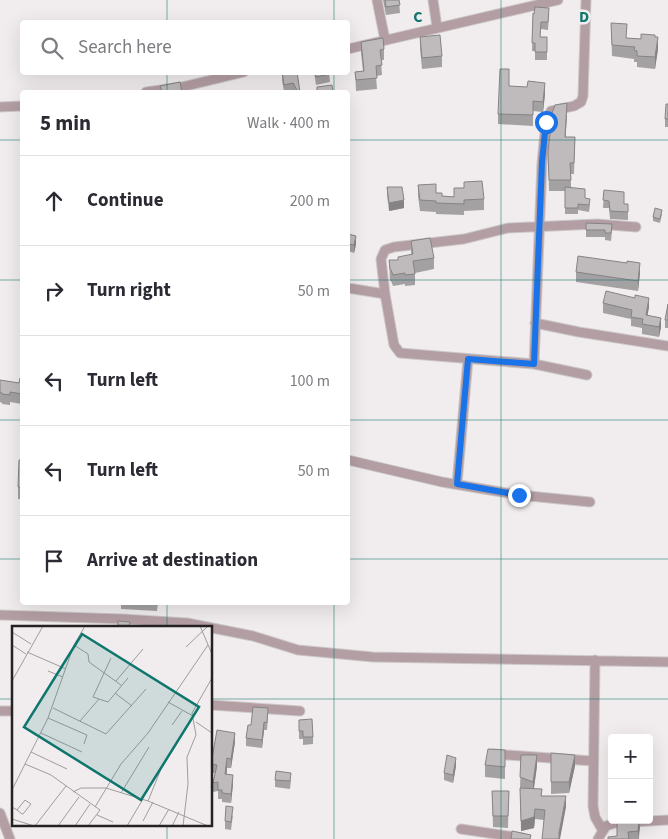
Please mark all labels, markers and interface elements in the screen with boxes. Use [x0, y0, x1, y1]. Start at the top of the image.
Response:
text: C [413, 6, 423, 28]
text: D [579, 6, 589, 28]
search box [20, 20, 350, 75]
icon: search [38, 34, 66, 62]
text: Search here [78, 34, 172, 61]
text: 5 min [40, 108, 91, 138]
route start [535, 111, 558, 134]
text: Walk · 400 m [247, 112, 330, 134]
icon: ahead [40, 187, 68, 215]
text: Continue [87, 187, 164, 214]
text: 200 m [290, 190, 330, 212]
icon: right [40, 277, 68, 305]
text: Turn right [87, 277, 171, 304]
text: 50 m [298, 280, 330, 302]
icon: left [40, 367, 68, 395]
text: Turn left [87, 367, 158, 394]
text: 100 m [290, 370, 330, 392]
icon: left [40, 457, 68, 485]
text: Turn left [87, 457, 158, 484]
text: 50 m [298, 460, 330, 482]
route end [508, 484, 531, 507]
icon: arrive [40, 547, 68, 575]
text: Arrive at destination [87, 547, 258, 574]
inset map [12, 626, 212, 826]
map controls [608, 734, 653, 824]
button: + [608, 734, 653, 779]
button: − [608, 779, 653, 824]

